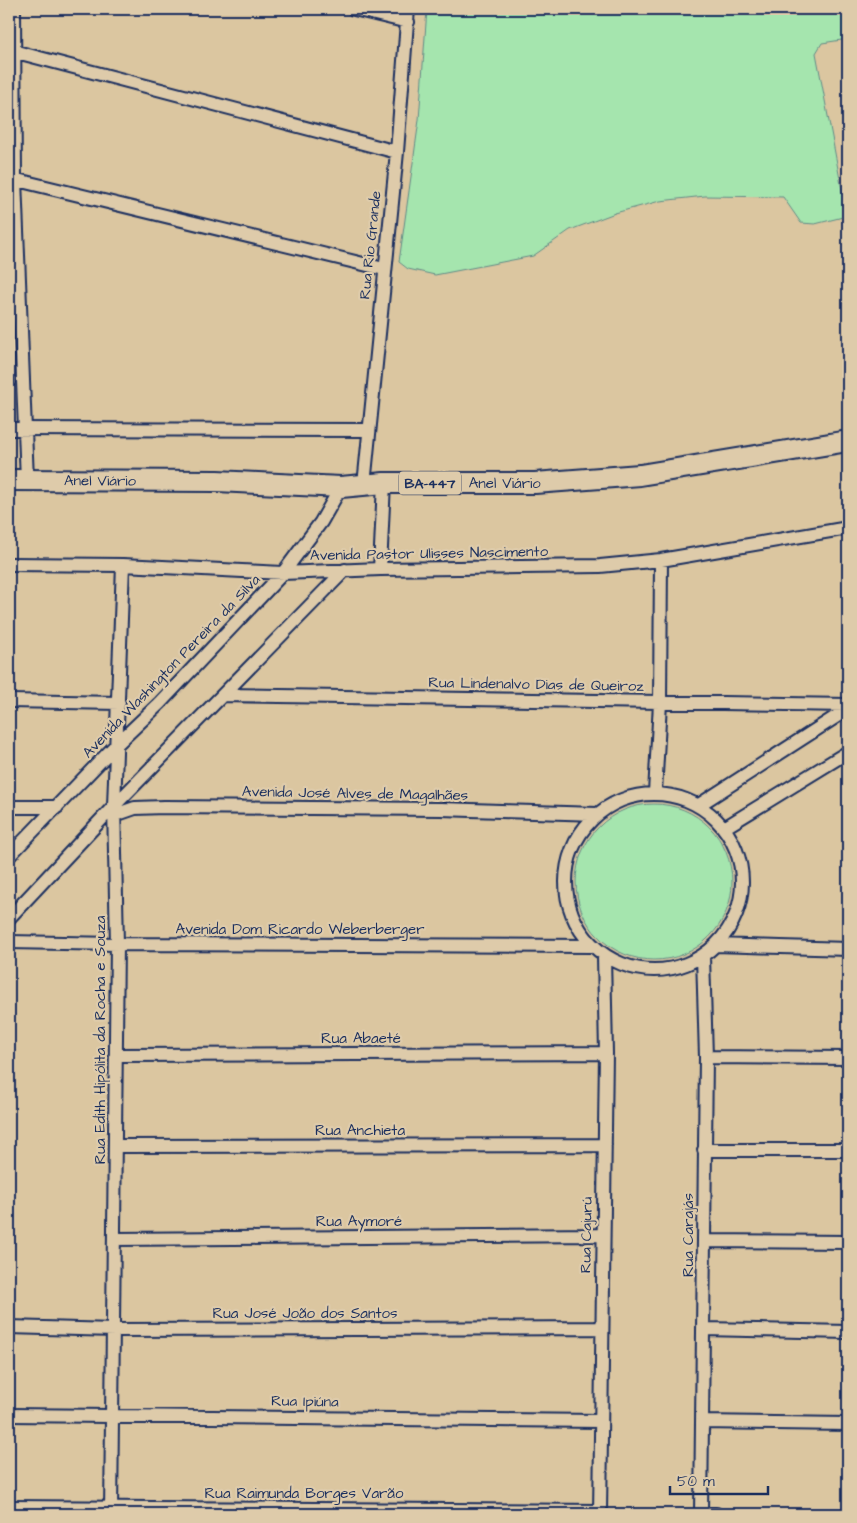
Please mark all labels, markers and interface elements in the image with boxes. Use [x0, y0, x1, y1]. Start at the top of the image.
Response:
street label: Rua Rio Grande [354, 190, 387, 300]
street label: Anel Viário [64, 470, 137, 492]
road number: BA-447 [399, 472, 461, 494]
street label: Anel Viário [469, 473, 542, 494]
street label: Avenida Pastor Ulisses Nascimento [310, 541, 549, 566]
street label: Avenida Washington Pereira da Silva [78, 570, 266, 764]
street label: Rua Lindenalvo Dias de Queiroz [428, 672, 644, 697]
street label: Avenida José Alves de Magalhães [242, 781, 469, 807]
street label: Rua Edith Hipólita da Rocha e Souza [90, 915, 111, 1164]
street label: Avenida Dom Ricardo Weberberger [176, 919, 424, 941]
street label: Rua Abaeté [321, 1028, 401, 1049]
street label: Rua Anchieta [315, 1120, 405, 1141]
street label: Rua Carajás [678, 1193, 699, 1277]
street label: Rua Cajurú [575, 1196, 598, 1273]
street label: Rua Aymoré [316, 1211, 402, 1233]
street label: Rua José João dos Santos [213, 1303, 398, 1324]
street label: Rua Ipiúna [271, 1390, 339, 1413]
scale bar [670, 1463, 767, 1495]
text: 50 m [677, 1471, 715, 1492]
street label: Rua Raimunda Borges Varão [205, 1483, 404, 1505]

